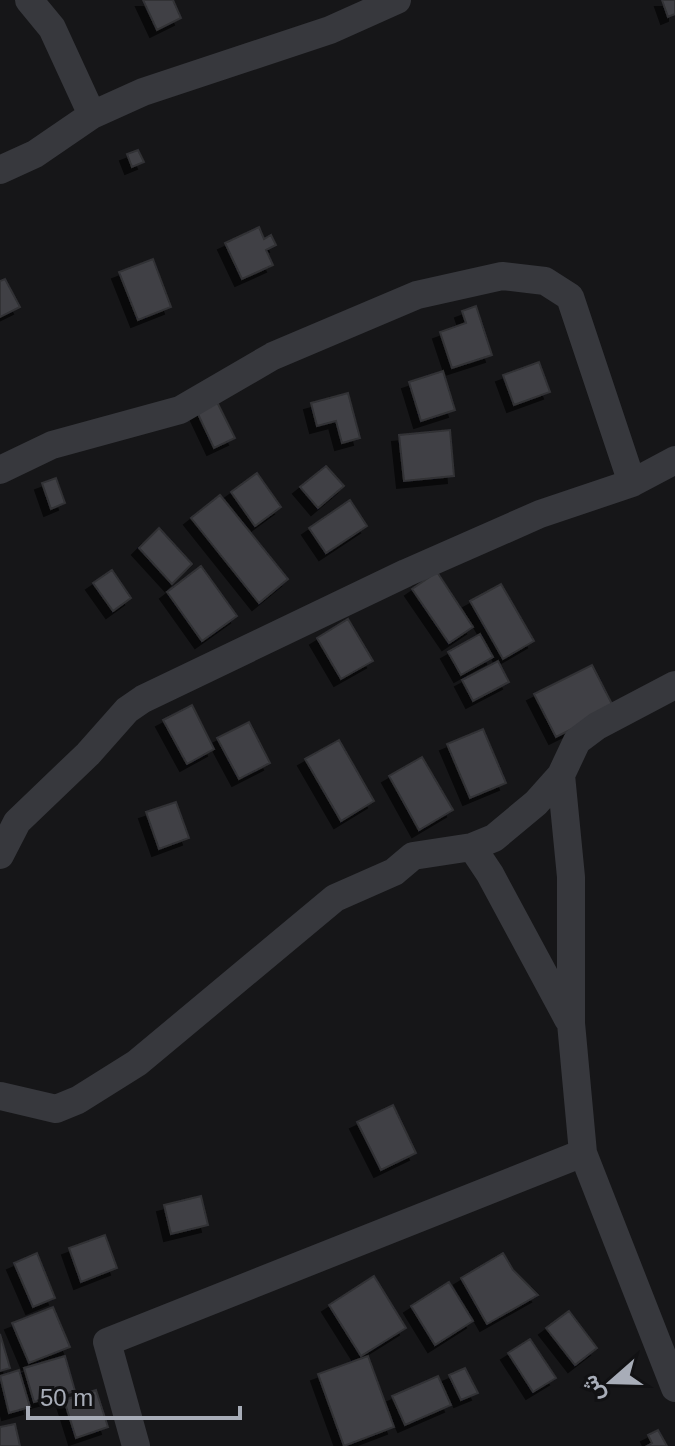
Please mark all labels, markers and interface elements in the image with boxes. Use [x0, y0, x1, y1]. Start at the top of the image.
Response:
north arrow [571, 1342, 651, 1422]
scale bar [28, 1370, 240, 1420]
text: ش [576, 1372, 610, 1405]
text: 50 m [40, 1384, 93, 1411]

